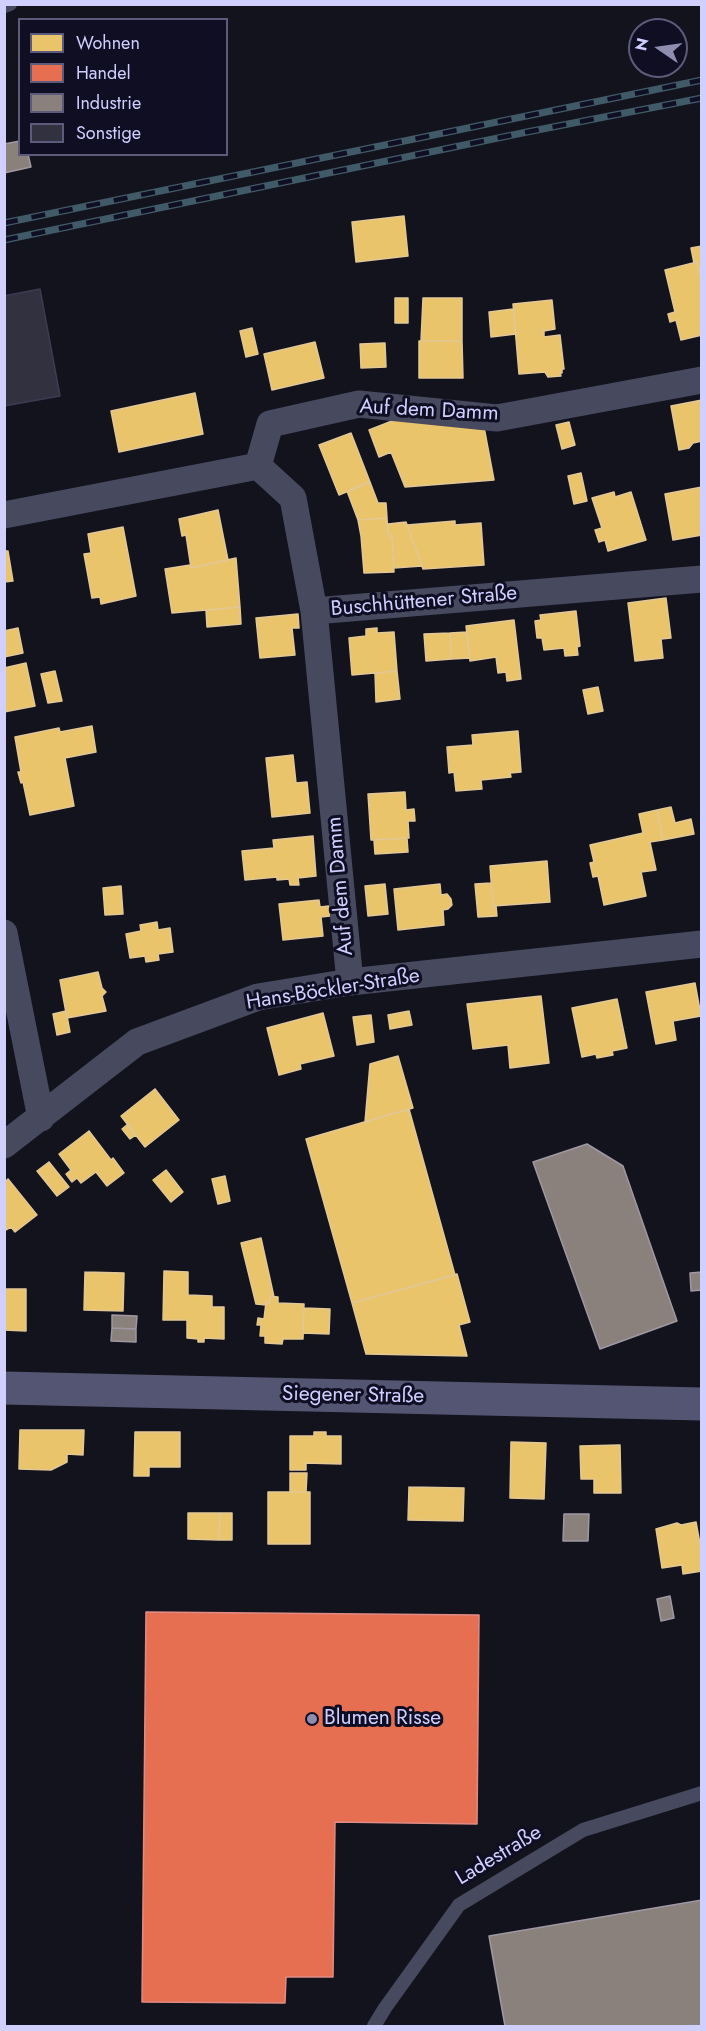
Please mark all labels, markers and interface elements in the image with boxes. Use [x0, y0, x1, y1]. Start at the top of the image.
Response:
legend [18, 18, 228, 156]
north arrow [628, 18, 688, 78]
text: Wohnen [76, 30, 140, 56]
text: N [629, 36, 655, 53]
text: Handel [76, 60, 131, 86]
text: Industrie [76, 90, 141, 116]
text: Sonstige [76, 120, 141, 146]
street label: Auf dem Damm [359, 395, 499, 427]
street label: Buschhüttener Straße [330, 581, 518, 623]
street label: Auf dem Damm [322, 815, 360, 957]
street label: Hans-Böckler-Straße [244, 964, 422, 1016]
street label: Siegener Straße [282, 1382, 424, 1410]
place label: Blumen Risse [324, 1706, 441, 1732]
marker: Blumen Risse [305, 1712, 319, 1726]
street label: Ladestraße [451, 1821, 547, 1891]

